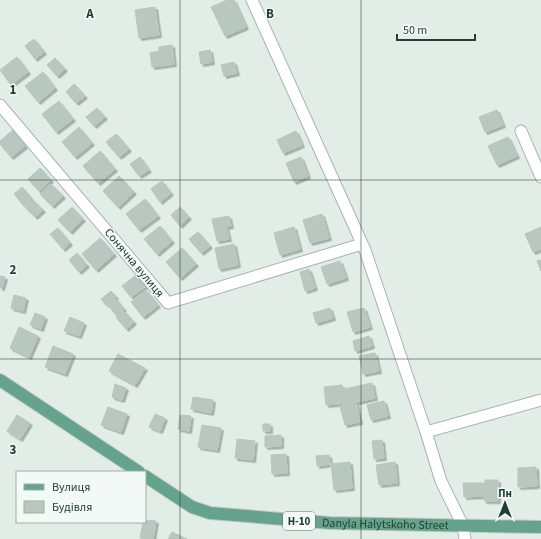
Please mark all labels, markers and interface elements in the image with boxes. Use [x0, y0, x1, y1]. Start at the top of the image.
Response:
text: A [85, 5, 94, 23]
text: B [266, 5, 274, 23]
scale bar [397, 16, 475, 42]
text: 50 m [403, 22, 427, 39]
text: 1 [10, 81, 17, 99]
street label: Сонячна вулиця [100, 225, 168, 301]
text: 2 [10, 261, 17, 279]
text: 3 [10, 441, 17, 459]
legend [16, 471, 146, 523]
text: Вулиця [52, 479, 90, 496]
north arrow [485, 483, 525, 523]
text: Пн [498, 486, 512, 501]
text: Будівля [52, 499, 92, 516]
road number: Н-10 [283, 512, 315, 530]
street label: Danyla Halytskoho Street [321, 514, 449, 534]

